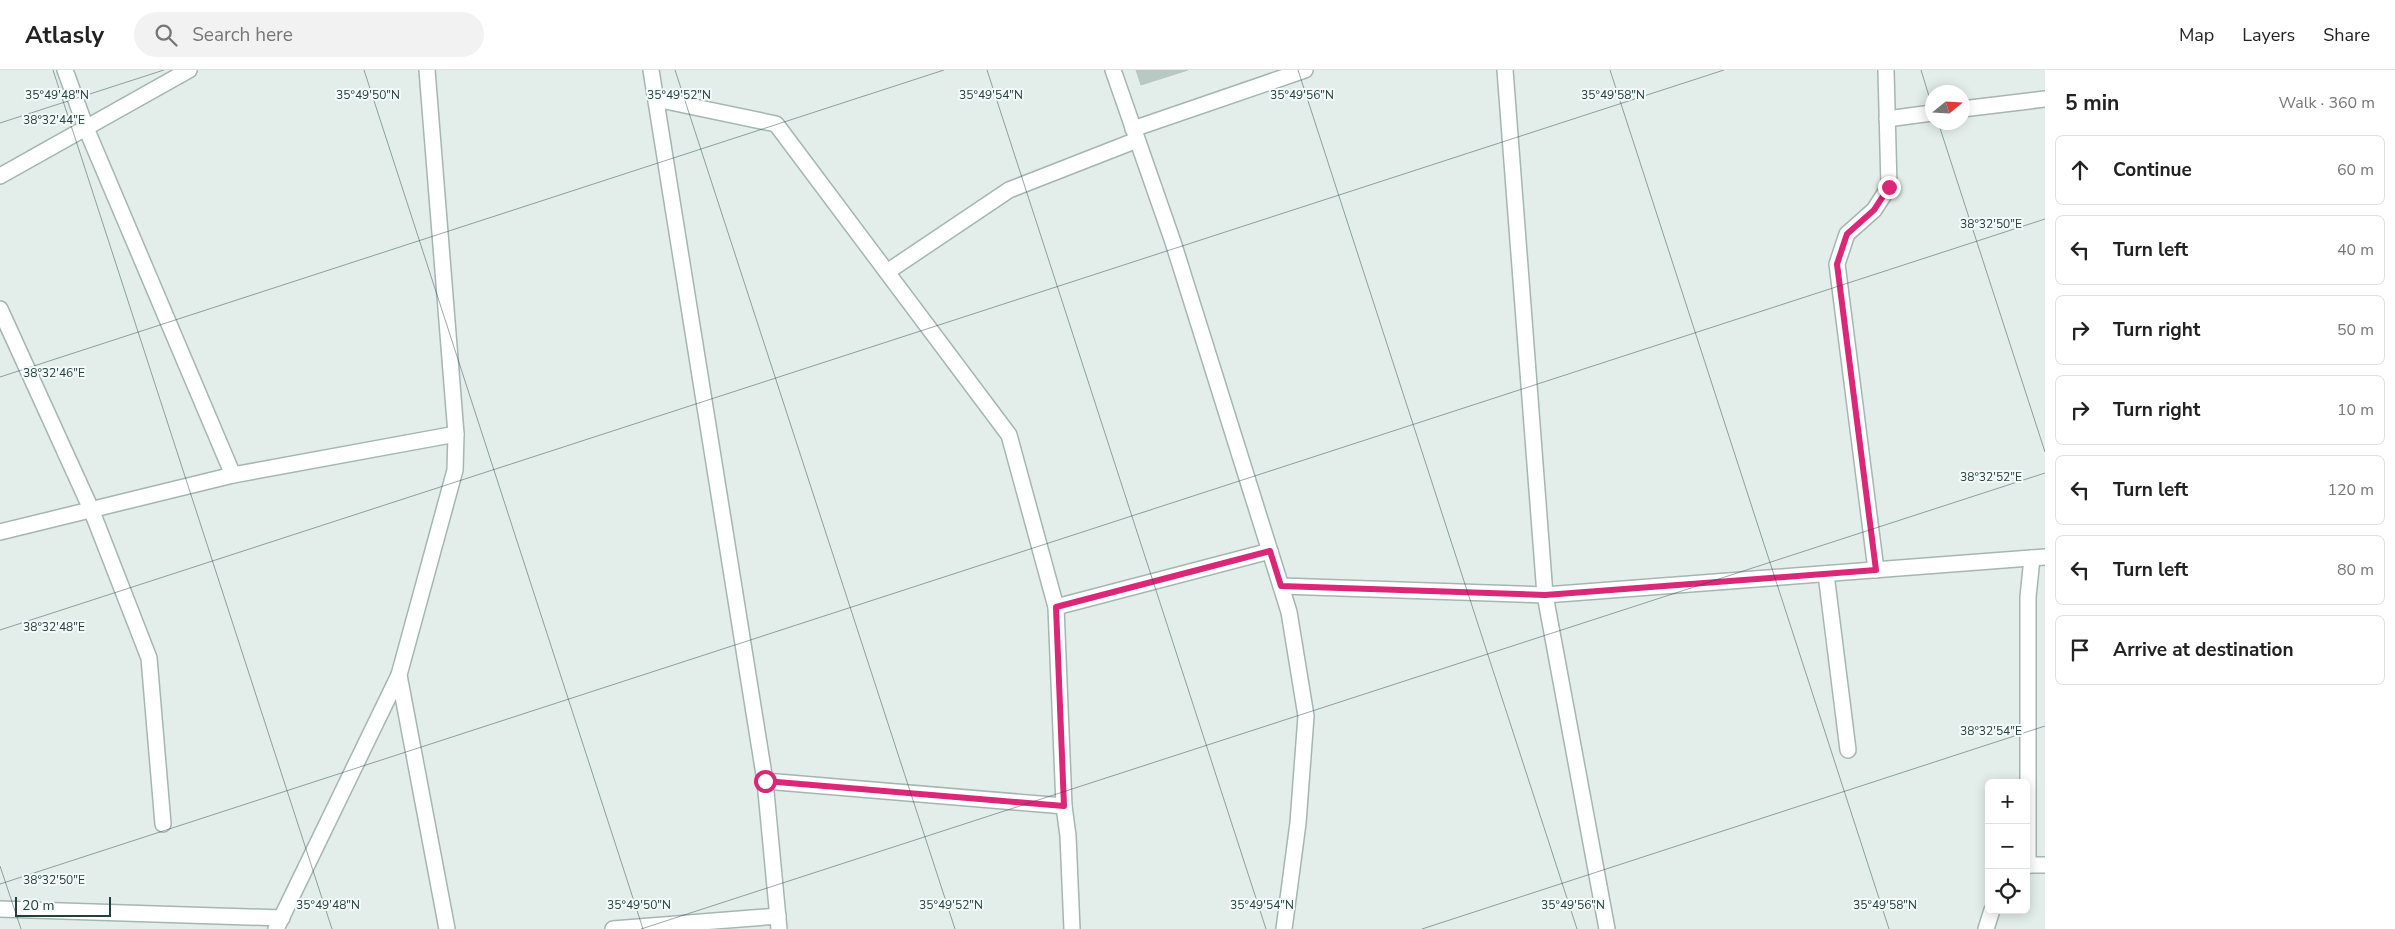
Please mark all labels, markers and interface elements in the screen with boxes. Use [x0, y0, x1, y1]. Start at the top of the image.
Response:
search box [134, 12, 484, 57]
text: Atlasly [25, 19, 104, 51]
icon: search [152, 21, 180, 49]
text: Search here [192, 22, 293, 48]
text: Map [2179, 23, 2214, 47]
text: Layers [2242, 23, 2295, 47]
text: Share [2323, 23, 2370, 47]
north arrow [1925, 85, 1970, 130]
text: 35°49'48"N [25, 87, 89, 103]
text: 35°49'50"N [336, 87, 400, 103]
text: 35°49'52"N [647, 87, 711, 103]
text: 35°49'54"N [959, 87, 1023, 103]
text: 35°49'56"N [1270, 87, 1334, 103]
text: 35°49'58"N [1581, 87, 1645, 103]
text: 5 min [2065, 89, 2119, 117]
text: Walk · 360 m [2279, 92, 2375, 114]
text: 38°32'44"E [23, 112, 85, 128]
icon: ahead [2066, 156, 2094, 184]
text: Continue [2113, 157, 2192, 183]
text: 60 m [2337, 159, 2374, 181]
route end [1878, 176, 1901, 199]
text: 38°32'50"E [1960, 216, 2022, 232]
icon: left [2066, 236, 2094, 264]
text: Turn left [2113, 237, 2188, 263]
text: 40 m [2337, 239, 2374, 261]
icon: right [2066, 316, 2094, 344]
text: Turn right [2113, 317, 2200, 343]
text: 50 m [2337, 319, 2374, 341]
text: 38°32'46"E [23, 365, 85, 381]
icon: right [2066, 396, 2094, 424]
text: Turn right [2113, 397, 2200, 423]
text: 10 m [2337, 399, 2374, 421]
text: 38°32'52"E [1960, 469, 2022, 485]
icon: left [2066, 476, 2094, 504]
text: Turn left [2113, 477, 2188, 503]
text: 120 m [2327, 479, 2374, 501]
icon: left [2066, 556, 2094, 584]
text: Turn left [2113, 557, 2188, 583]
text: 80 m [2337, 559, 2374, 581]
text: 38°32'48"E [23, 619, 85, 635]
icon: arrive [2066, 636, 2094, 664]
text: Arrive at destination [2113, 637, 2294, 663]
text: 38°32'54"E [1960, 723, 2022, 739]
route start [754, 770, 777, 793]
map controls [1985, 779, 2030, 914]
button: + [1985, 779, 2030, 824]
button: − [1985, 824, 2030, 869]
button: locate [1985, 869, 2030, 914]
text: 38°32'50"E [23, 872, 85, 888]
scale bar [15, 894, 111, 917]
text: 20 m [22, 896, 54, 915]
text: 35°49'48"N [296, 897, 360, 913]
text: 35°49'50"N [607, 897, 671, 913]
text: 35°49'52"N [919, 897, 983, 913]
text: 35°49'54"N [1230, 897, 1294, 913]
text: 35°49'56"N [1541, 897, 1605, 913]
text: 35°49'58"N [1853, 897, 1917, 913]

